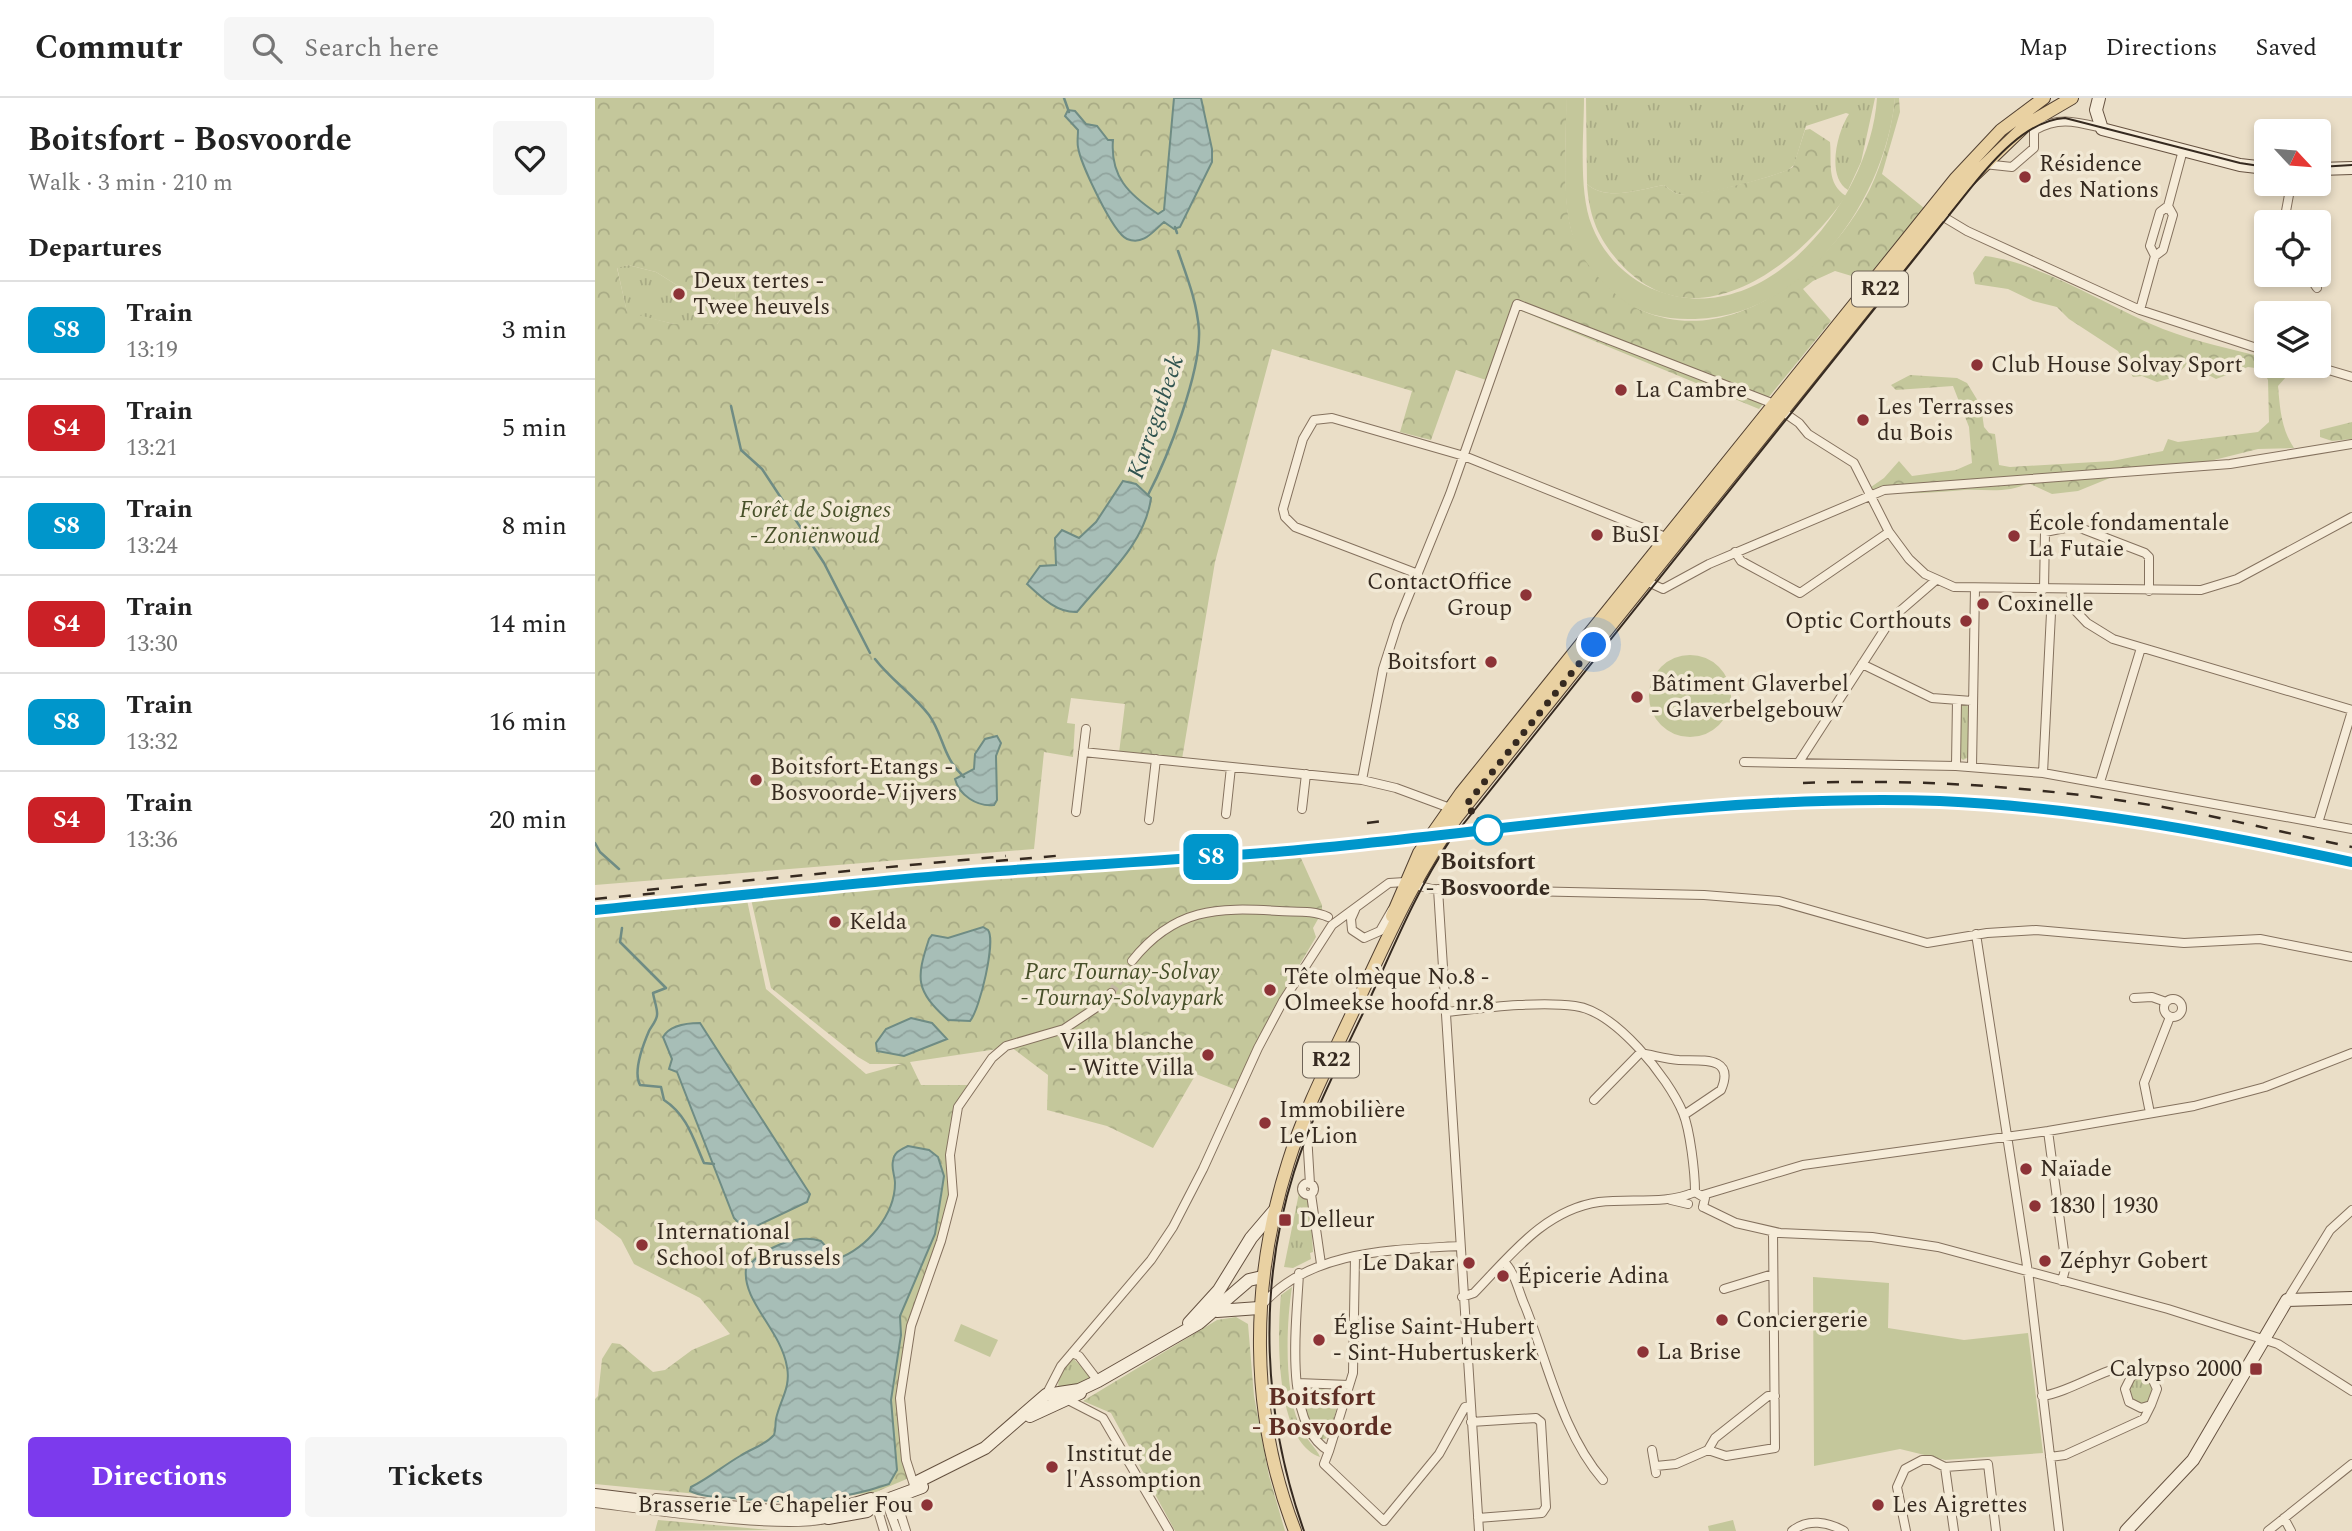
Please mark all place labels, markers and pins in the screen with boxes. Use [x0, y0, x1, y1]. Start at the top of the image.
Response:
place label: Résidence des Nations [2039, 147, 2159, 208]
marker: Résidence des Nations [2017, 169, 2033, 185]
place label: Deux tertes - Twee heuvels [693, 264, 830, 325]
marker: Deux tertes - Twee heuvels [671, 286, 687, 302]
place label: Club House Solvay Sport [1991, 348, 2243, 383]
marker: Club House Solvay Sport [1969, 357, 1985, 373]
place label: La Cambre [1635, 373, 1747, 408]
marker: La Cambre [1613, 382, 1629, 398]
place label: Les Terrasses du Bois [1877, 390, 2014, 451]
marker: Les Terrasses du Bois [1855, 412, 1871, 428]
place label: École fondamentale La Futaie [2028, 506, 2229, 567]
place label: BuSI [1611, 518, 1660, 553]
marker: BuSI [1589, 527, 1605, 543]
marker: École fondamentale La Futaie [2006, 528, 2022, 544]
place label: ContactOffice Group [1367, 565, 1512, 626]
marker: ContactOffice Group [1518, 587, 1534, 603]
place label: Coxinelle [1997, 587, 2094, 622]
marker: Coxinelle [1975, 596, 1991, 612]
place label: Optic Corthouts [1785, 604, 1952, 639]
marker: Optic Corthouts [1958, 613, 1974, 629]
place label: Boitsfort [1386, 645, 1477, 680]
marker: Boitsfort [1483, 654, 1499, 670]
place label: Bâtiment Glaverbel - Glaverbelgebouw [1651, 667, 1849, 728]
marker: Bâtiment Glaverbel - Glaverbelgebouw [1629, 689, 1645, 705]
place label: Boitsfort-Etangs - Bosvoorde-Vijvers [770, 750, 957, 811]
marker: Boitsfort-Etangs - Bosvoorde-Vijvers [748, 772, 764, 788]
marker: Boitsfort - Bosvoorde [1473, 815, 1503, 845]
place label: Boitsfort - Bosvoorde [1426, 845, 1550, 906]
place label: Kelda [849, 905, 907, 940]
marker: Kelda [827, 914, 843, 930]
place label: Tête olmèque No.8 - Olmeekse hoofd nr.8 [1284, 960, 1494, 1021]
marker: Tête olmèque No.8 - Olmeekse hoofd nr.8 [1262, 982, 1278, 998]
place label: Villa blanche - Witte Villa [1059, 1025, 1194, 1086]
marker: Villa blanche - Witte Villa [1200, 1047, 1216, 1063]
place label: Immobilière Le Lion [1279, 1093, 1405, 1154]
marker: Immobilière Le Lion [1257, 1115, 1273, 1131]
place label: Naïade [2040, 1152, 2112, 1187]
marker: Naïade [2018, 1161, 2034, 1177]
place label: 1830 | 1930 [2049, 1189, 2158, 1224]
marker: 1830 | 1930 [2027, 1198, 2043, 1214]
place label: Delleur [1299, 1203, 1375, 1238]
marker: Delleur [1277, 1212, 1293, 1228]
place label: International School of Brussels [656, 1215, 841, 1276]
marker: International School of Brussels [634, 1237, 650, 1253]
place label: Zéphyr Gobert [2059, 1244, 2208, 1279]
place label: Le Dakar [1362, 1246, 1455, 1281]
marker: Zéphyr Gobert [2037, 1253, 2053, 1269]
marker: Le Dakar [1461, 1255, 1477, 1271]
place label: Épicerie Adina [1517, 1259, 1669, 1294]
marker: Épicerie Adina [1495, 1268, 1511, 1284]
place label: Conciergerie [1736, 1303, 1868, 1338]
place label: Église Saint-Hubert - Sint-Hubertuskerk [1333, 1310, 1538, 1371]
marker: Conciergerie [1714, 1312, 1730, 1328]
marker: Église Saint-Hubert - Sint-Hubertuskerk [1311, 1332, 1327, 1348]
place label: La Brise [1657, 1335, 1741, 1370]
marker: La Brise [1635, 1344, 1651, 1360]
place label: Calypso 2000 [2109, 1352, 2242, 1387]
marker: Calypso 2000 [2248, 1361, 2264, 1377]
place label: Institut de l'Assomption [1066, 1437, 1202, 1498]
marker: Institut de l'Assomption [1044, 1459, 1060, 1475]
place label: Brasserie Le Chapelier Fou [638, 1488, 913, 1523]
place label: Les Aigrettes [1892, 1488, 2028, 1523]
marker: Brasserie Le Chapelier Fou [919, 1497, 935, 1513]
marker: Les Aigrettes [1870, 1497, 1886, 1513]

